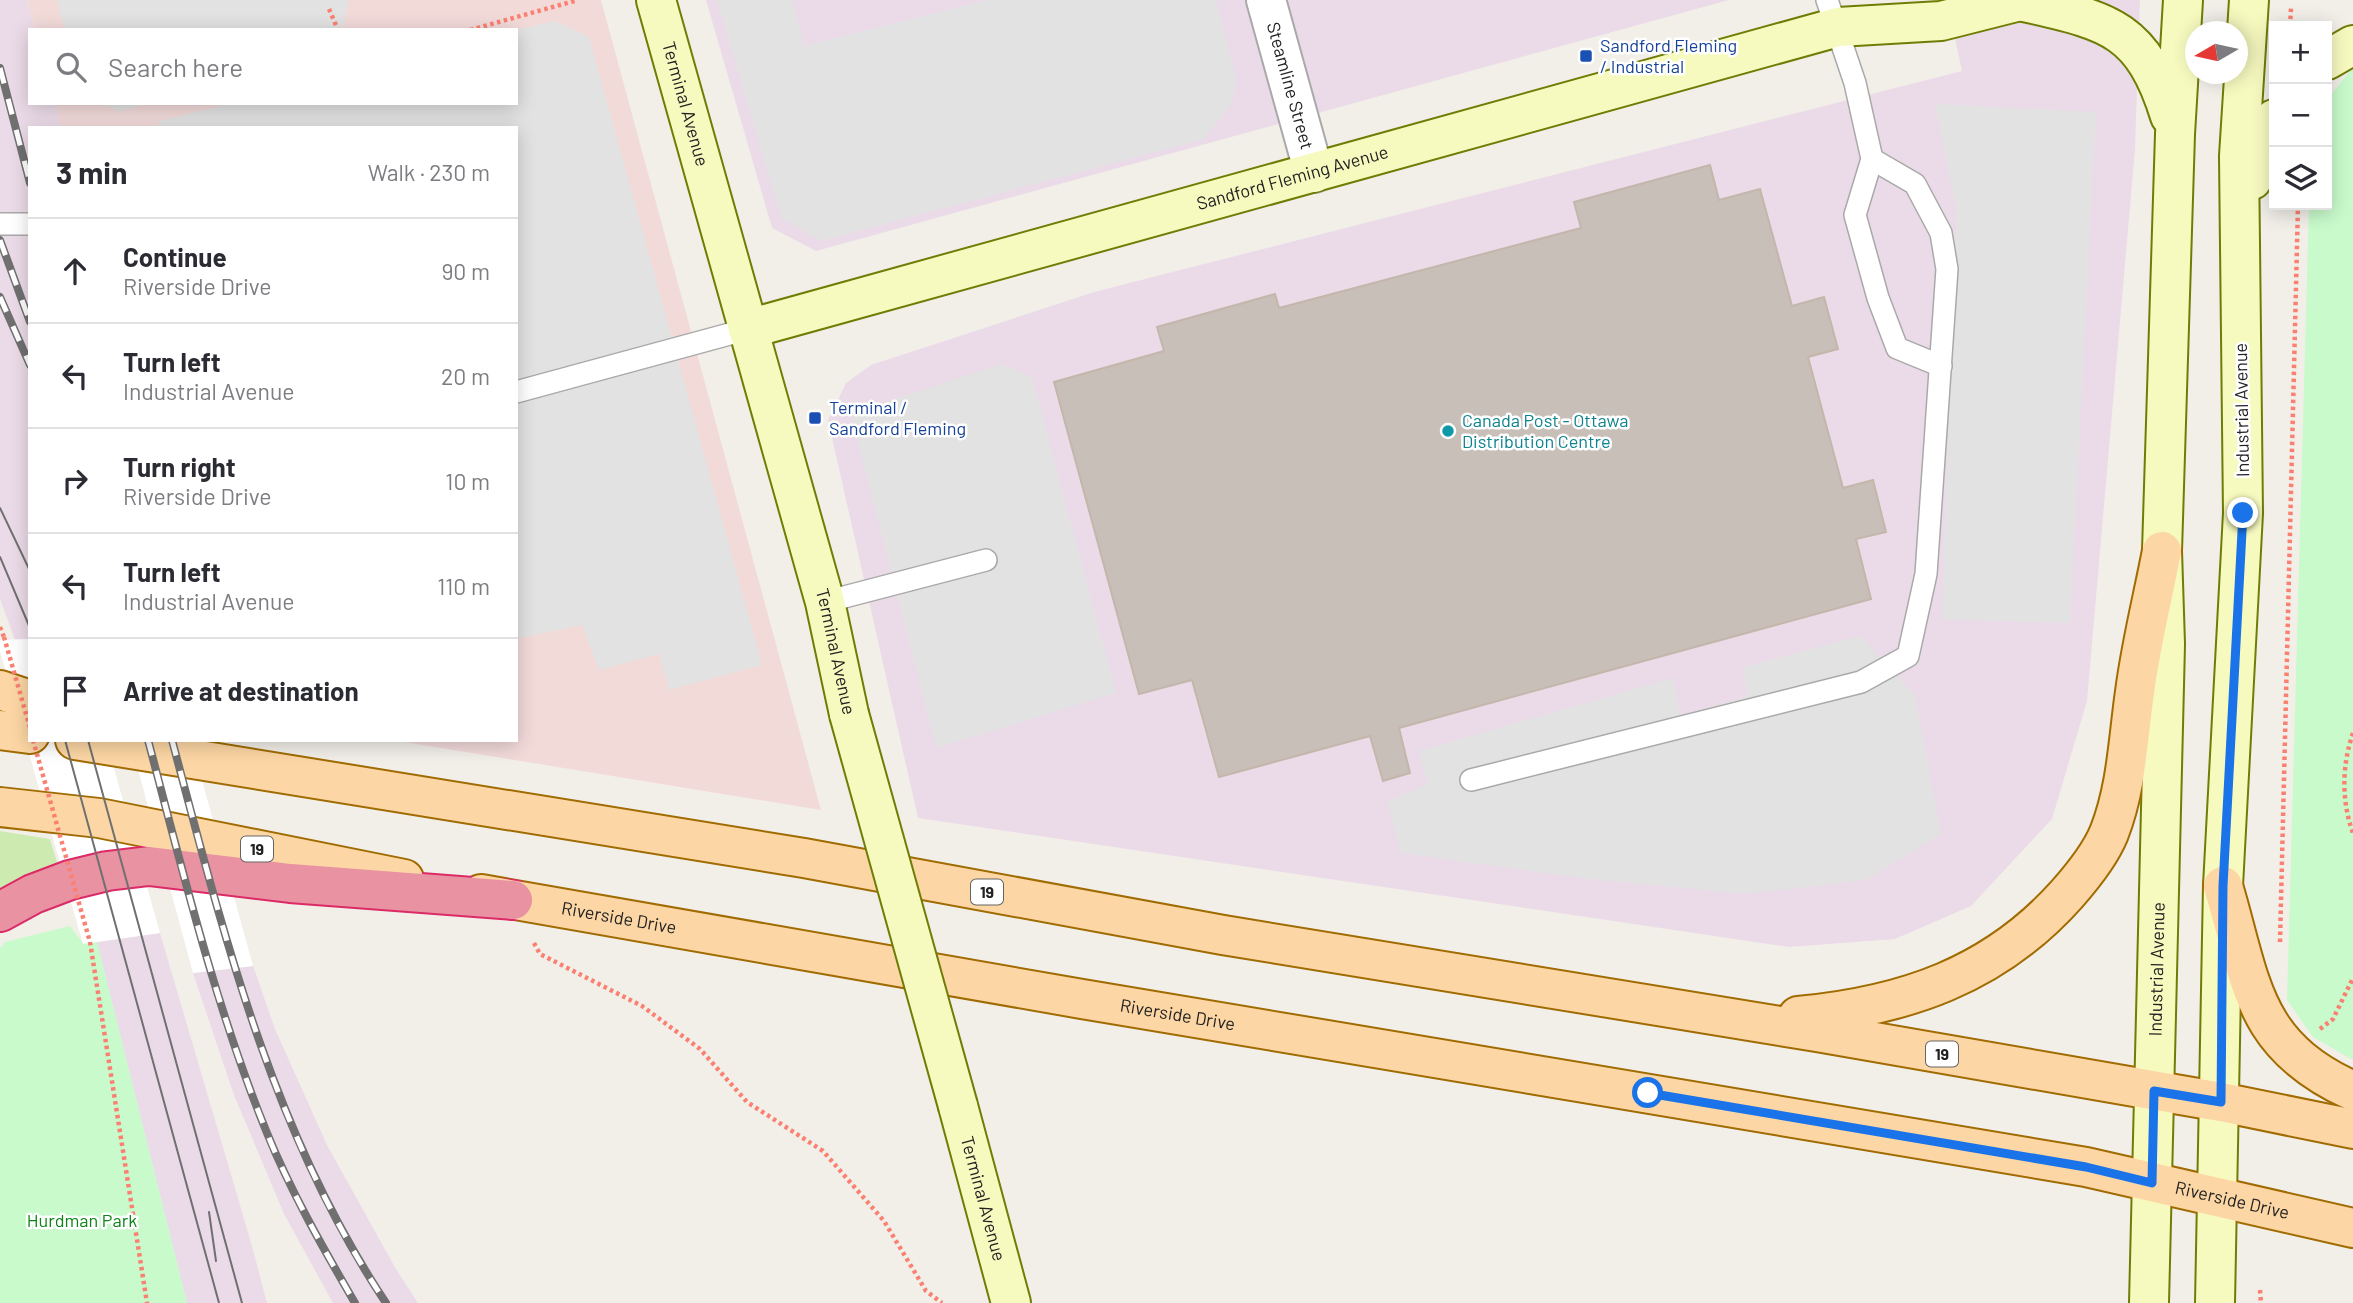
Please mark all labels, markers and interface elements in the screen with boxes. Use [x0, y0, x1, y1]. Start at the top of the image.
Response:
street label: Steamline Street [1263, 19, 1319, 152]
north arrow [2185, 21, 2248, 84]
map controls [2269, 21, 2332, 210]
button: + [2269, 21, 2332, 84]
search box [28, 28, 518, 105]
place label: Sandford Fleming / Industrial [1600, 34, 1737, 77]
street label: Terminal Avenue [658, 39, 714, 169]
icon: search [52, 48, 90, 86]
marker: Sandford Fleming / Industrial [1578, 48, 1594, 64]
text: Search here [108, 51, 243, 82]
button: − [2269, 84, 2332, 147]
street label: Sandford Fleming Avenue [1194, 140, 1391, 214]
button: layers [2269, 147, 2332, 210]
text: 3 min [56, 154, 127, 190]
text: Walk · 230 m [368, 158, 490, 186]
text: Continue [123, 241, 227, 272]
icon: ahead [56, 252, 94, 290]
text: 90 m [441, 257, 490, 285]
text: Riverside Drive [123, 272, 272, 300]
street label: Industrial Avenue [2229, 343, 2253, 477]
text: Turn left [123, 346, 221, 377]
icon: left [56, 357, 94, 395]
text: 20 m [441, 362, 490, 390]
text: Industrial Avenue [123, 377, 294, 405]
place label: Terminal / Sandford Fleming [829, 396, 966, 439]
place label: Canada Post - Ottawa Distribution Centre [1462, 409, 1629, 452]
marker: Terminal / Sandford Fleming [807, 410, 823, 426]
marker: Canada Post - Ottawa Distribution Centre [1440, 423, 1456, 439]
text: Turn right [123, 451, 236, 482]
icon: right [56, 462, 94, 500]
text: 10 m [445, 467, 490, 495]
text: Riverside Drive [123, 482, 272, 510]
route end [2227, 497, 2258, 528]
text: Turn left [123, 556, 221, 587]
icon: left [56, 567, 94, 605]
text: 110 m [437, 572, 490, 600]
street label: Terminal Avenue [812, 586, 861, 717]
text: Industrial Avenue [123, 587, 294, 615]
icon: arrive [56, 672, 94, 710]
text: Arrive at destination [123, 675, 359, 706]
road number: 19 [241, 836, 273, 862]
road number: 19 [971, 880, 1003, 904]
street label: Riverside Drive [560, 896, 678, 938]
street label: Industrial Avenue [2143, 902, 2169, 1036]
street label: Riverside Drive [1118, 994, 1237, 1034]
road number: 19 [1926, 1042, 1958, 1066]
route start [1632, 1077, 1663, 1108]
street label: Terminal Avenue [957, 1134, 1011, 1263]
street label: Riverside Drive [2173, 1176, 2292, 1223]
park label: Hurdman Park [27, 1209, 137, 1231]

